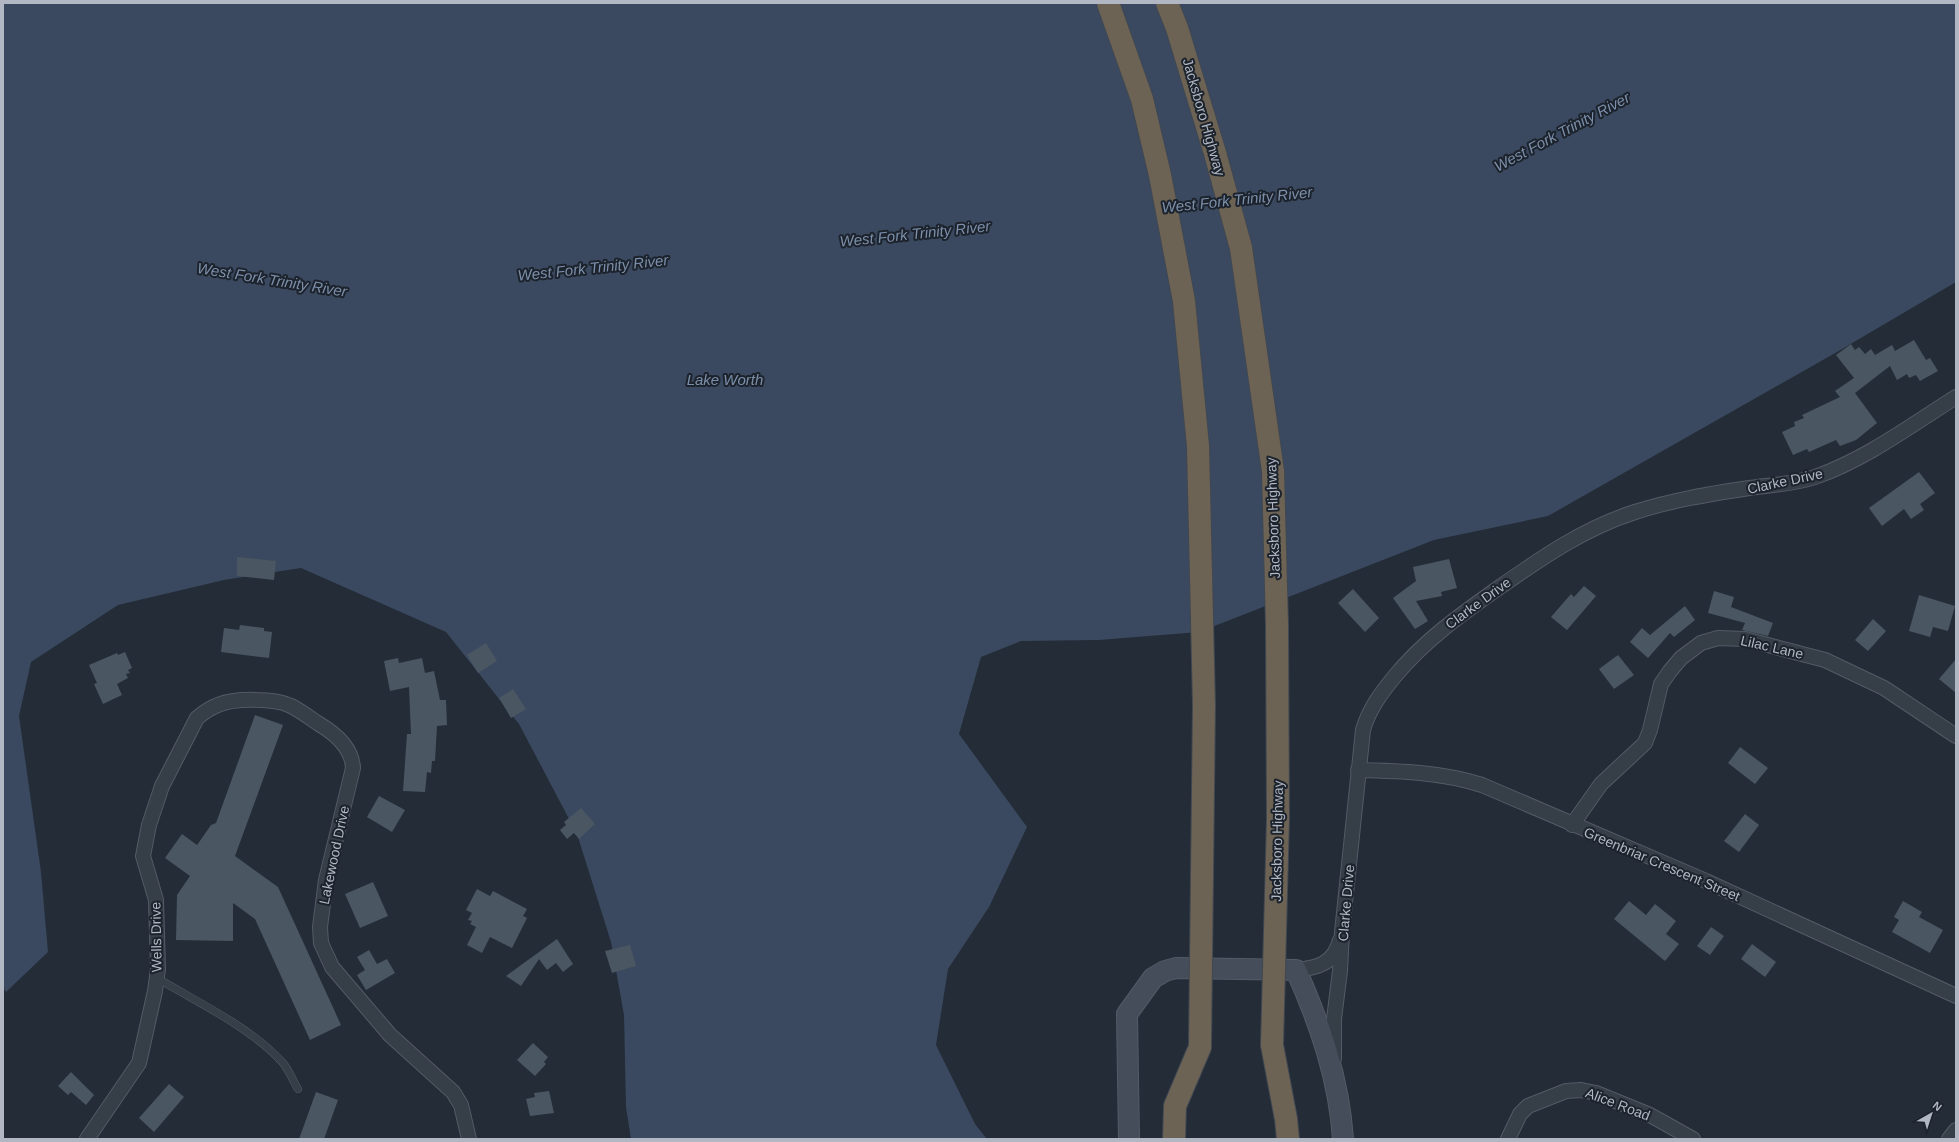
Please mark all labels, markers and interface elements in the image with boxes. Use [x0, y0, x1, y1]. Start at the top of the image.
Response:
street label: Jacksboro Highway [1180, 56, 1228, 178]
water label: West Fork Trinity River [1491, 88, 1633, 175]
water label: West Fork Trinity River [1161, 183, 1314, 216]
water label: West Fork Trinity River [839, 217, 992, 250]
water label: West Fork Trinity River [517, 251, 670, 284]
water label: West Fork Trinity River [196, 259, 349, 300]
water label: Lake Worth [687, 371, 763, 388]
street label: Jacksboro Highway [1263, 457, 1283, 579]
street label: Clarke Drive [1746, 465, 1825, 497]
street label: Clarke Drive [1442, 574, 1514, 632]
street label: Lilac Lane [1739, 632, 1805, 662]
street label: Jacksboro Highway [1268, 780, 1286, 902]
street label: Lakewood Drive [316, 804, 352, 906]
street label: Greenbriar Crescent Street [1582, 824, 1743, 904]
street label: Clarke Drive [1335, 864, 1357, 942]
street label: Wells Drive [147, 901, 165, 972]
street label: Alice Road [1584, 1084, 1652, 1124]
north arrow [1911, 1094, 1951, 1134]
text: N [1930, 1099, 1944, 1113]

